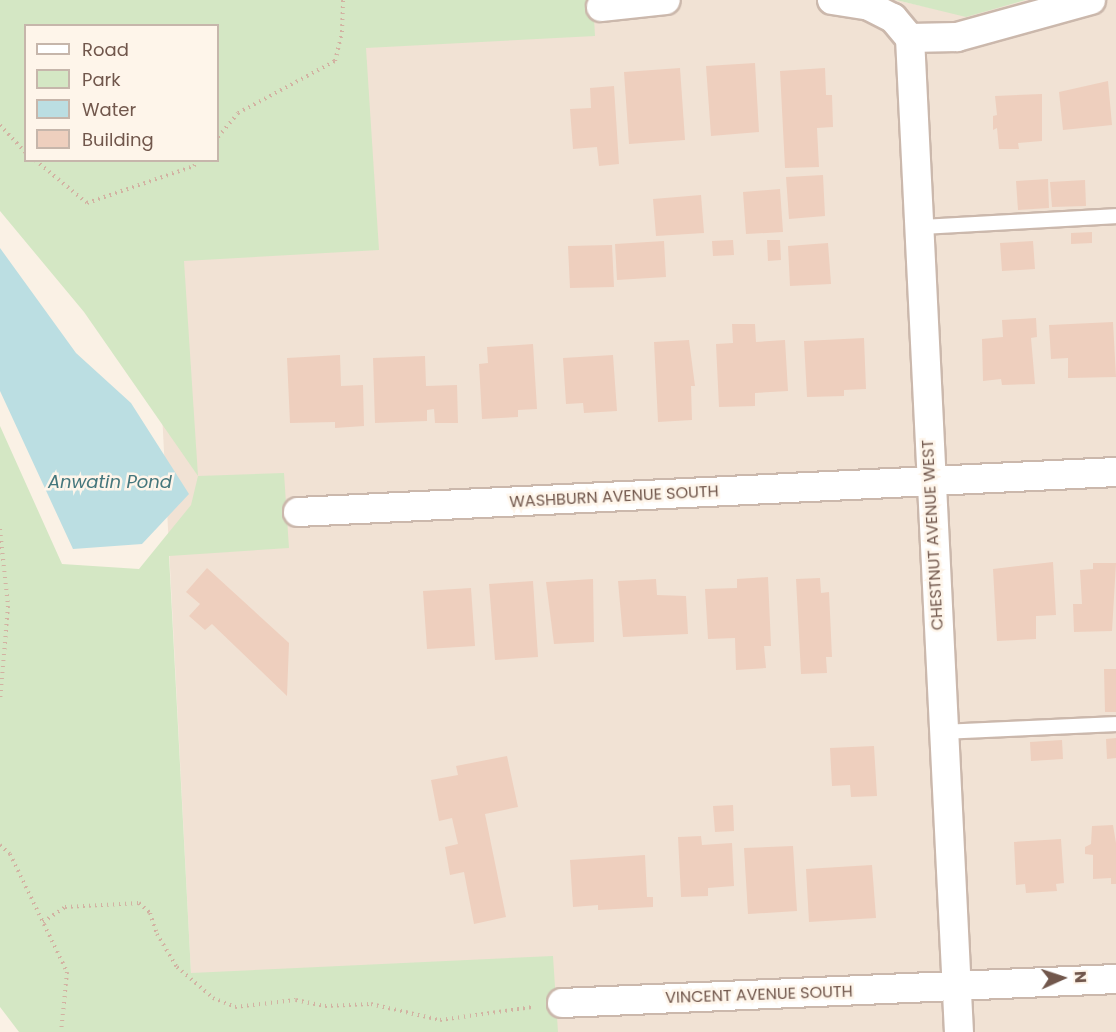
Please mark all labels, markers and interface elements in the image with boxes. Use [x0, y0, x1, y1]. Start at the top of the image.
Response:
legend [24, 24, 219, 162]
text: Road [82, 37, 129, 62]
text: Park [82, 67, 121, 92]
text: Water [82, 97, 136, 122]
text: Building [82, 127, 154, 152]
street label: CHESTNUT AVENUE WEST [918, 439, 948, 631]
water label: Anwatin Pond [48, 471, 172, 493]
street label: WASHBURN AVENUE SOUTH [509, 482, 719, 512]
north arrow [1032, 948, 1092, 1008]
text: N [1069, 970, 1092, 984]
street label: VINCENT AVENUE SOUTH [665, 982, 853, 1008]

